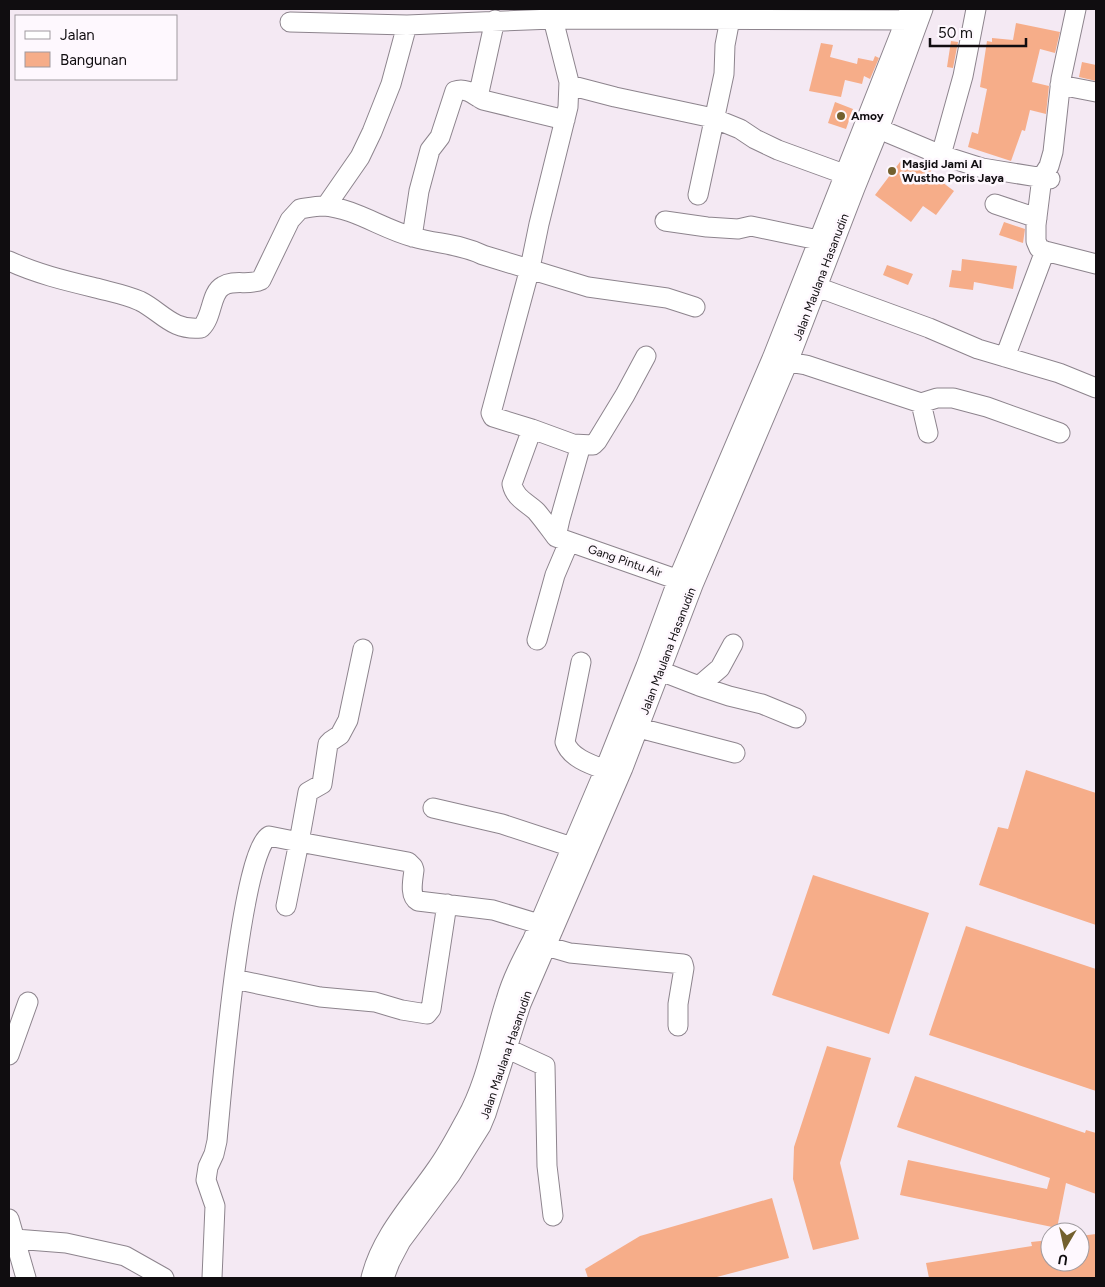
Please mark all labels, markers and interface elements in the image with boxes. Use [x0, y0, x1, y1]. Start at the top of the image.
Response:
legend [15, 15, 178, 80]
scale bar [930, 15, 1026, 47]
text: 50 m [938, 24, 973, 42]
text: Jalan [60, 26, 95, 44]
text: Bangunan [60, 51, 127, 69]
place label: Amoy [851, 109, 884, 123]
marker: Amoy [835, 110, 847, 122]
place label: Masjid Jami Al Wustho Poris Jaya [902, 157, 1004, 185]
marker: Masjid Jami Al Wustho Poris Jaya [886, 165, 898, 177]
street label: Jalan Maulana Hasanudin [790, 211, 852, 343]
street label: Gang Pintu Air [586, 542, 664, 580]
street label: Jalan Maulana Hasanudin [637, 585, 699, 717]
street label: Jalan Maulana Hasanudin [477, 989, 535, 1121]
north arrow [1040, 1222, 1090, 1272]
text: U [1057, 1250, 1069, 1269]

